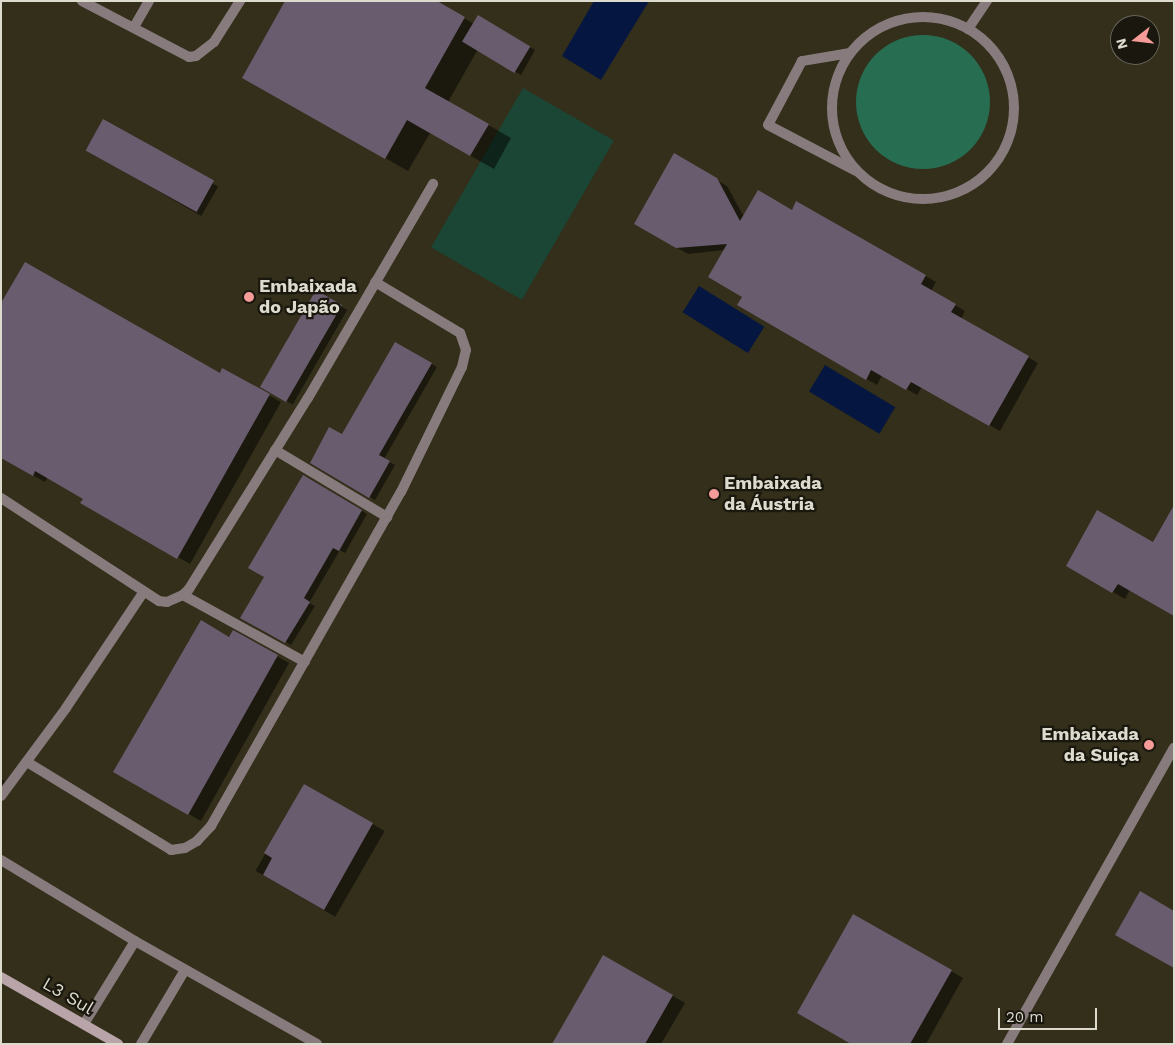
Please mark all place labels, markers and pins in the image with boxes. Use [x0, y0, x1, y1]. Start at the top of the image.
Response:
place label: Embaixada do Japão [259, 276, 357, 318]
marker: Embaixada do Japão [243, 291, 255, 303]
place label: Embaixada da Áustria [724, 473, 822, 516]
marker: Embaixada da Áustria [708, 488, 720, 500]
place label: Embaixada da Suiça [1041, 724, 1139, 766]
marker: Embaixada da Suiça [1143, 739, 1155, 751]

